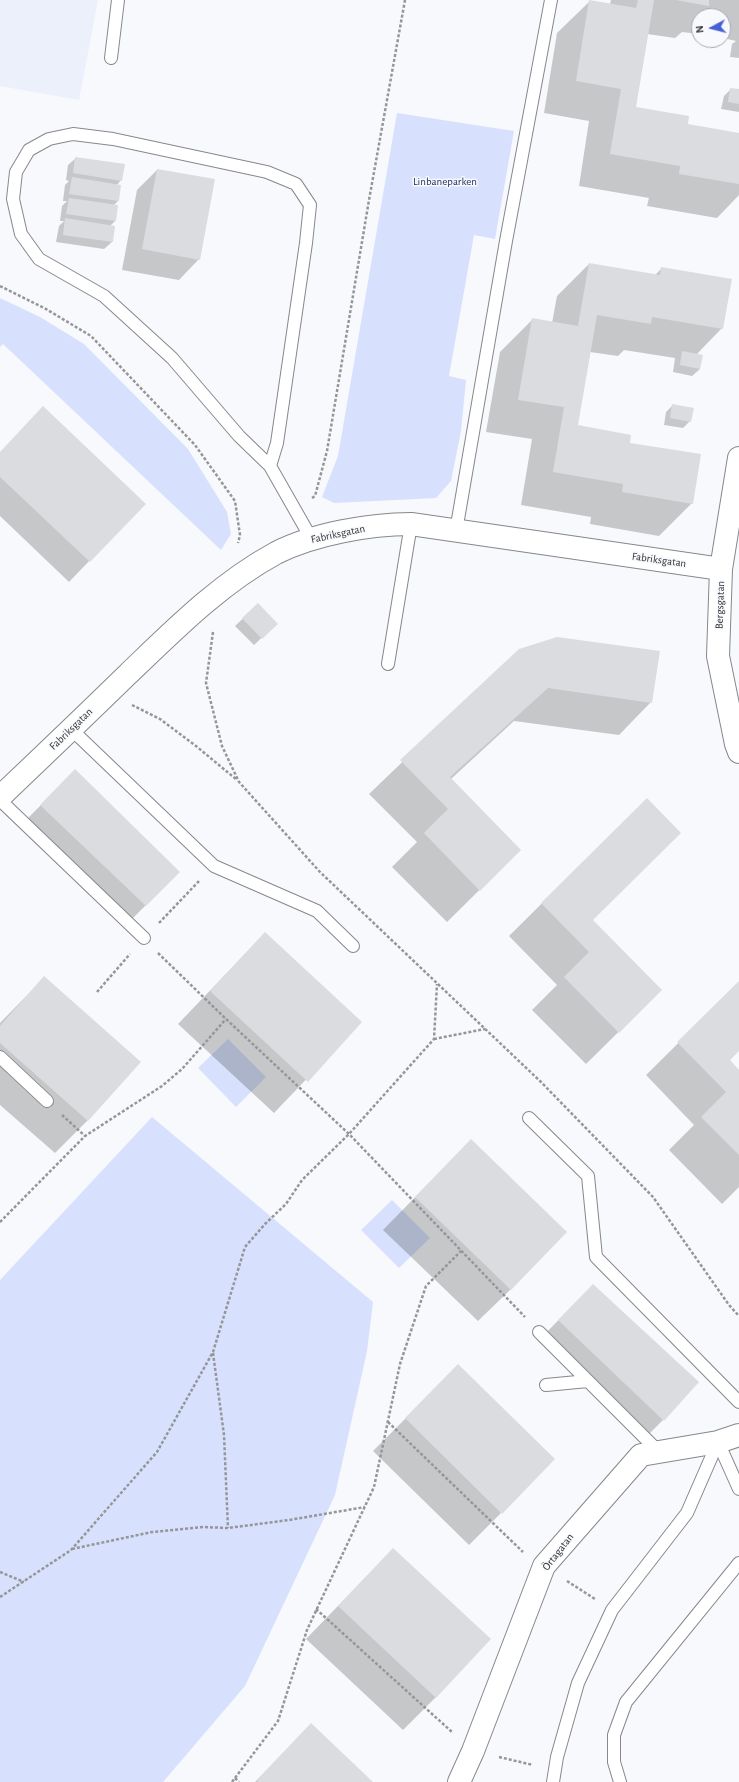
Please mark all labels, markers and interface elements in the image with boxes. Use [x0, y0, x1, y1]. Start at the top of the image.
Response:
north arrow [691, 8, 731, 48]
text: N [694, 25, 706, 34]
park label: Linbaneparken [413, 175, 477, 189]
street label: Fabriksgatan [310, 522, 366, 546]
street label: Fabriksgatan [631, 550, 687, 570]
street label: Bergsgatan [713, 581, 727, 629]
street label: Fabriksgatan [47, 705, 95, 753]
street label: Örtagatan [539, 1531, 577, 1573]

